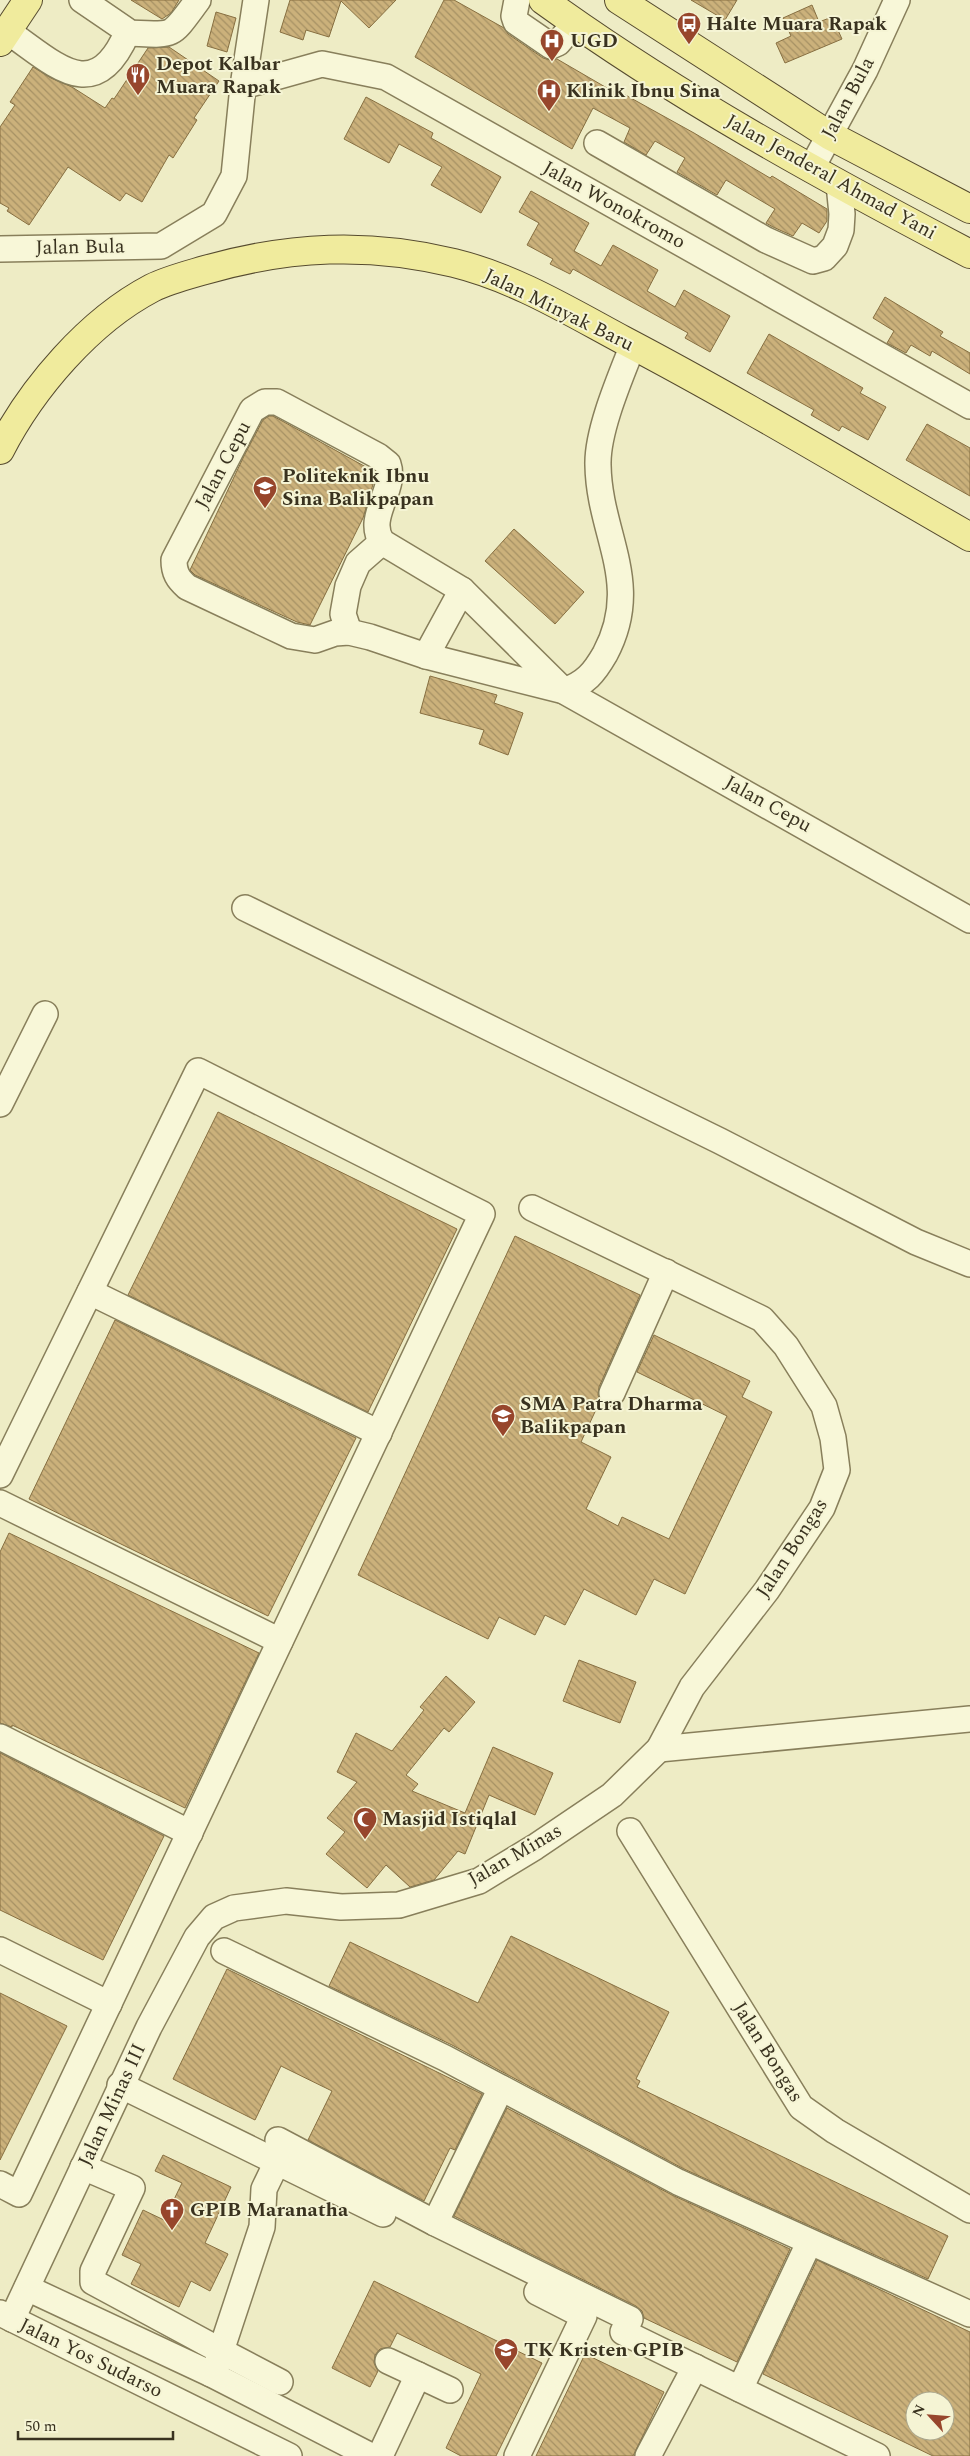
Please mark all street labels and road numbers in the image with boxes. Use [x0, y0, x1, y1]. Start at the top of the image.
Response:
street label: Jalan Bula [814, 51, 882, 144]
street label: Jalan Jenderal Ahmad Yani [720, 106, 942, 248]
street label: Jalan Wonokromo [537, 153, 691, 257]
street label: Jalan Bula [35, 231, 125, 263]
street label: Jalan Minyak Baru [479, 261, 639, 359]
street label: Jalan Cepu [187, 416, 259, 514]
street label: Jalan Cepu [719, 768, 817, 840]
street label: Jalan Bongas [748, 1492, 836, 1604]
street label: Jalan Minas [462, 1816, 568, 1894]
street label: Jalan Bongas [725, 1996, 811, 2108]
street label: Jalan Minas III [70, 2038, 154, 2172]
street label: Jalan Yos Sudarso [14, 2310, 168, 2406]

